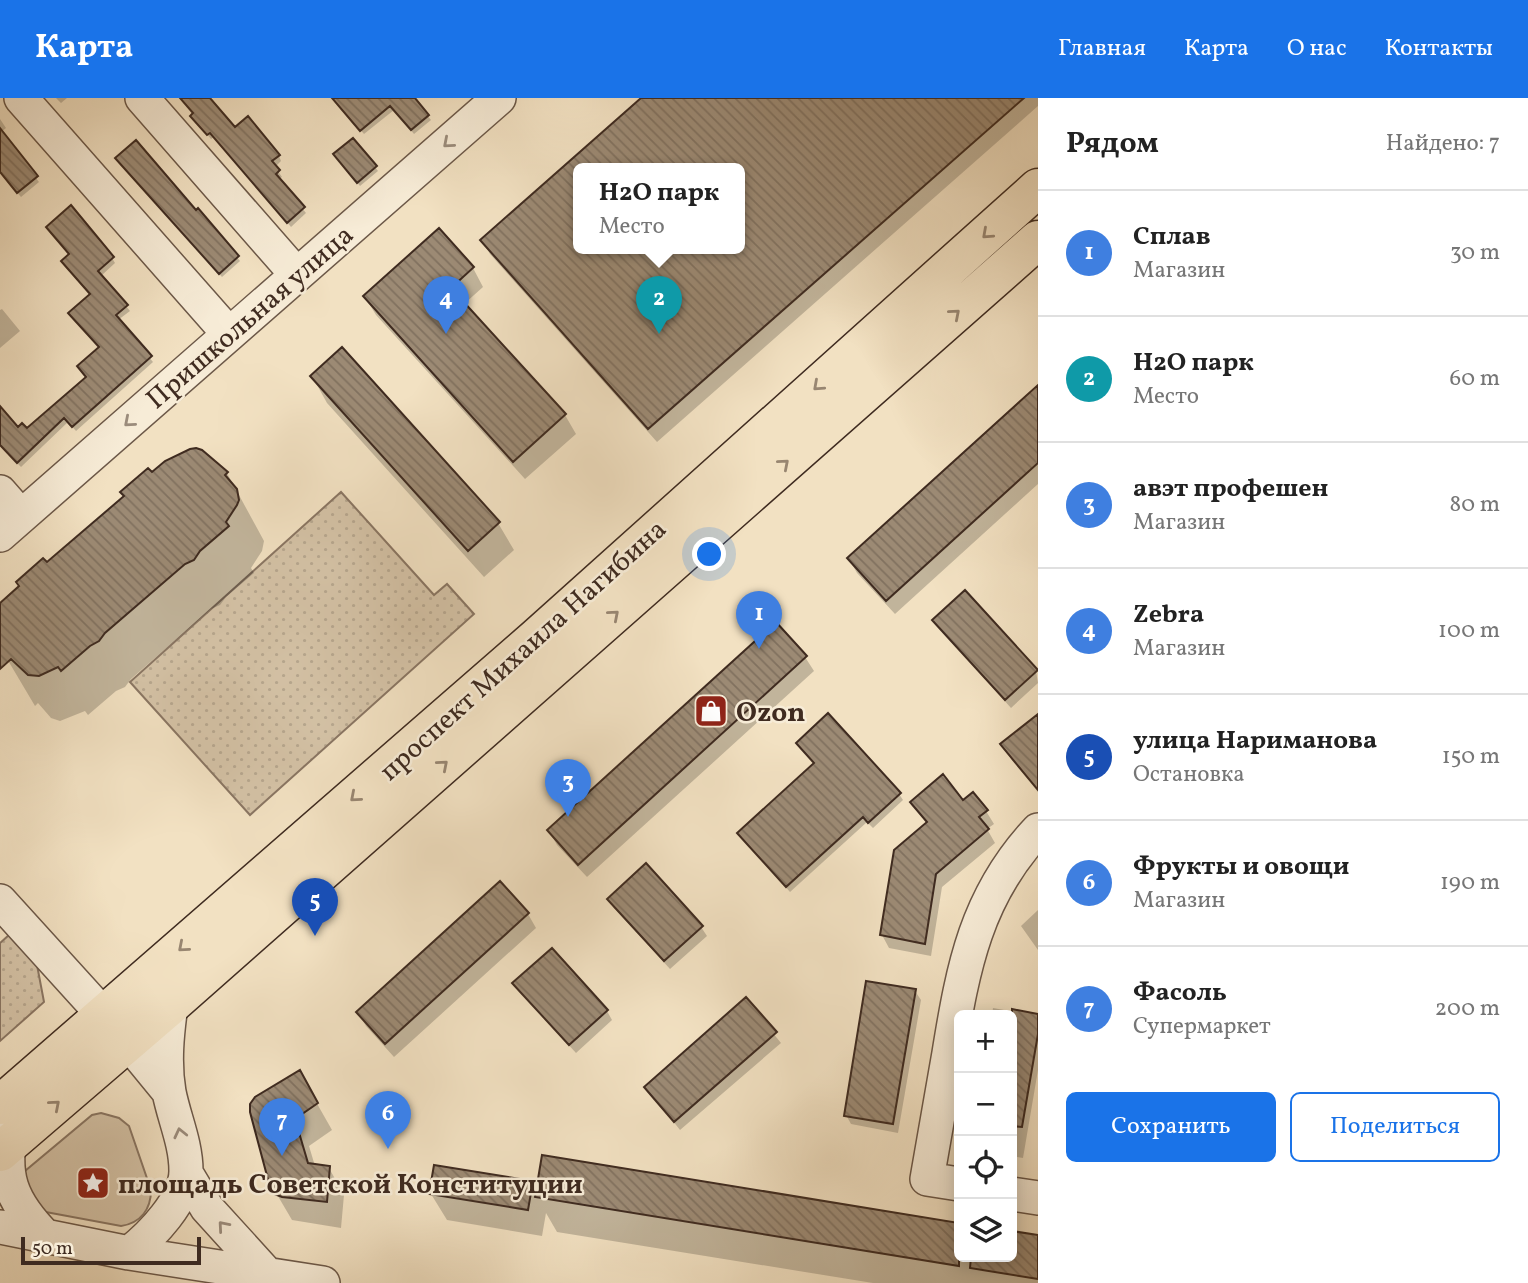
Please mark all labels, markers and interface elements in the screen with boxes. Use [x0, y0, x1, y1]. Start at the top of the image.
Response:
text: Карта [35, 26, 133, 72]
text: Главная [1058, 32, 1146, 66]
text: Карта [1184, 32, 1249, 66]
text: О нас [1287, 32, 1347, 66]
text: Контакты [1385, 32, 1493, 66]
text: Рядом [1066, 123, 1159, 165]
text: Найдено: 7 [1386, 128, 1500, 160]
one-way arrow [443, 135, 456, 147]
popup [573, 163, 745, 254]
text: H2O парк [599, 175, 719, 211]
text: Место [599, 211, 665, 243]
street label: Пришкольная улица [138, 217, 363, 419]
text: Сплав [1133, 219, 1211, 255]
one-way arrow [982, 225, 995, 238]
text: 1 [1084, 237, 1094, 269]
text: 30 m [1450, 237, 1500, 269]
text: Магазин [1133, 255, 1225, 287]
pin: 4 [423, 276, 469, 334]
pin: 2 [636, 276, 682, 334]
one-way arrow [946, 310, 959, 322]
text: H2O парк [1133, 345, 1254, 381]
text: 2 [1083, 363, 1095, 395]
text: 60 m [1450, 363, 1500, 395]
one-way arrow [813, 377, 826, 390]
text: Место [1133, 381, 1199, 413]
one-way arrow [124, 414, 137, 426]
one-way arrow [776, 460, 789, 473]
text: авэт профешен [1133, 471, 1329, 507]
text: 3 [1083, 489, 1095, 521]
text: 80 m [1450, 489, 1500, 521]
text: Магазин [1133, 507, 1225, 539]
street label: проспект Михаила Нагибина [371, 511, 676, 791]
your location [692, 537, 726, 571]
pin: 1 [736, 591, 782, 649]
text: Zebra [1133, 597, 1204, 633]
one-way arrow [605, 611, 618, 623]
text: 4 [1082, 615, 1096, 647]
text: 100 m [1438, 615, 1500, 647]
text: Магазин [1133, 633, 1225, 665]
shop icon: Ozon [692, 692, 730, 730]
place label: Ozon [736, 694, 806, 733]
text: улица Нариманова [1133, 723, 1377, 759]
text: 5 [1083, 741, 1095, 773]
text: 150 m [1442, 741, 1500, 773]
pin: 3 [545, 759, 591, 817]
text: Остановка [1133, 759, 1245, 791]
one-way arrow [435, 761, 448, 774]
one-way arrow [350, 789, 363, 801]
text: Фрукты и овощи [1133, 849, 1350, 885]
text: 6 [1083, 867, 1095, 899]
text: 190 m [1440, 867, 1500, 899]
pin: 5 [292, 878, 338, 936]
text: Магазин [1133, 885, 1225, 917]
one-way arrow [179, 939, 192, 951]
text: Фасоль [1133, 975, 1227, 1011]
text: 7 [1084, 993, 1095, 1025]
text: 200 m [1435, 993, 1500, 1025]
map controls [954, 1010, 1017, 1262]
button: + [954, 1010, 1017, 1073]
text: Супермаркет [1133, 1011, 1271, 1043]
button: − [954, 1073, 1017, 1136]
pin: 6 [365, 1091, 411, 1149]
button: Сохранить [1066, 1092, 1276, 1162]
button: Поделиться [1290, 1092, 1500, 1162]
pin: 7 [259, 1098, 305, 1156]
one-way arrow [47, 1101, 60, 1113]
one-way arrow [173, 1127, 188, 1139]
button: locate [954, 1136, 1017, 1199]
place icon: площадь Советской Конституции [74, 1164, 112, 1202]
place label: площадь Советской Конституции [118, 1166, 583, 1205]
button: layers [954, 1199, 1017, 1262]
one-way arrow [219, 1222, 231, 1235]
scale bar [21, 1234, 201, 1266]
text: 50 m [32, 1236, 73, 1262]

